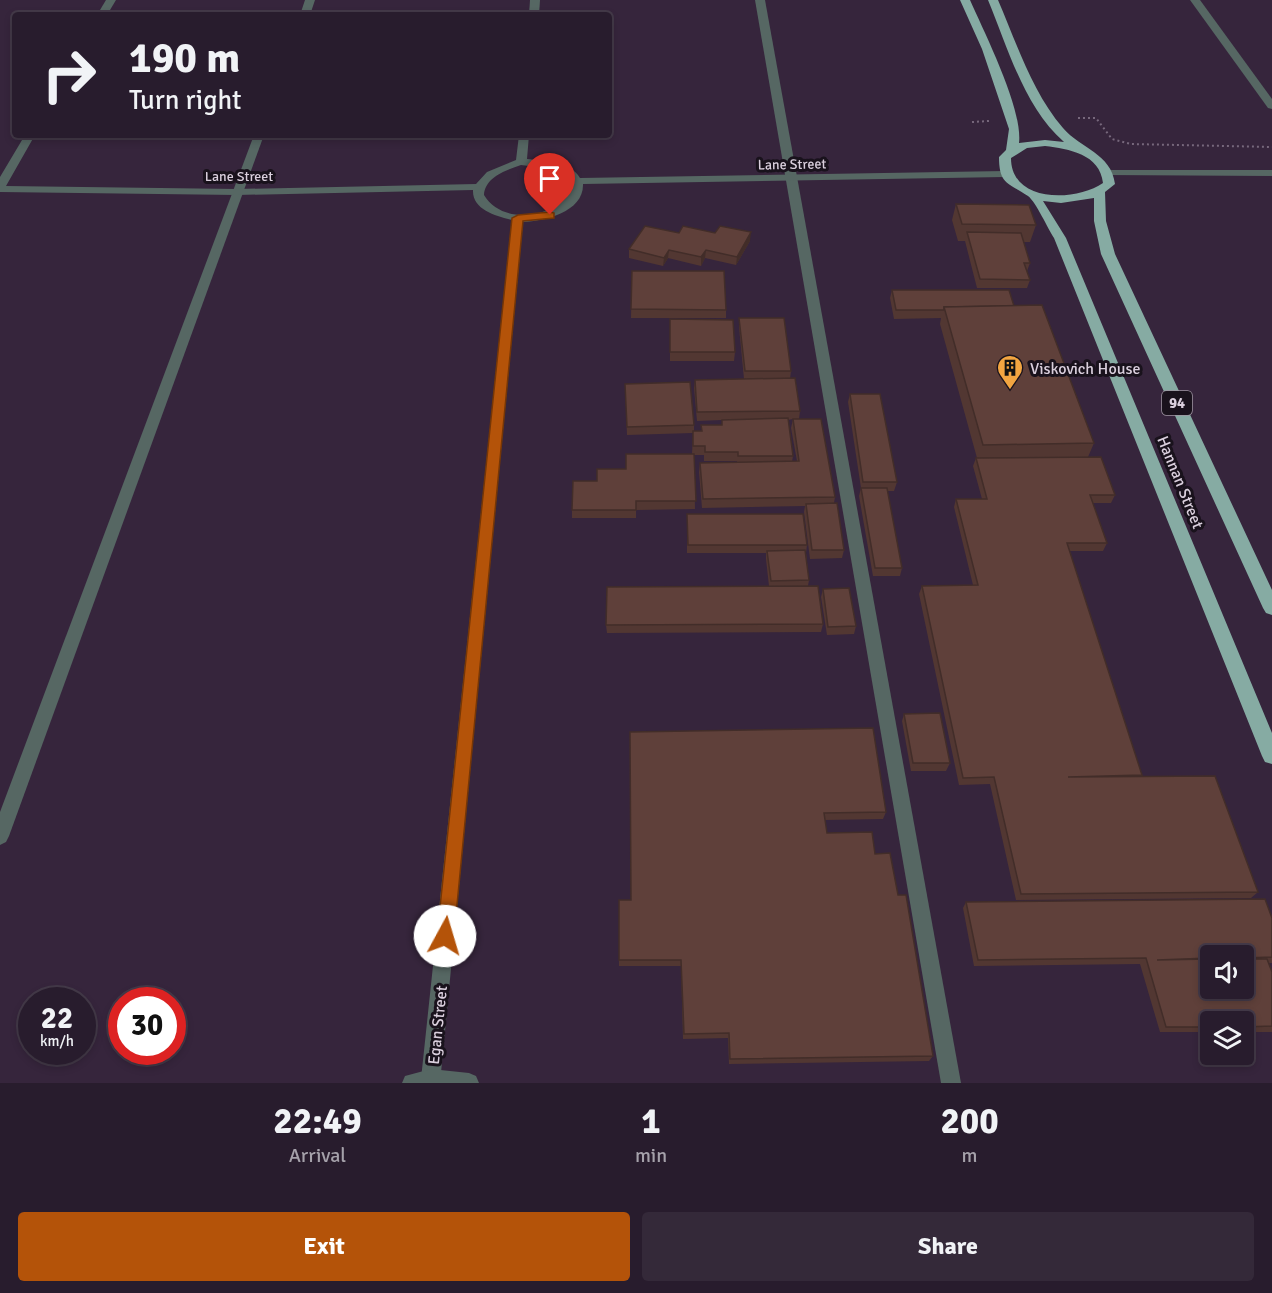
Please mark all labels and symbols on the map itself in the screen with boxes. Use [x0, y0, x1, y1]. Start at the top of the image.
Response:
pin [524, 153, 575, 215]
street label: Lane Street [758, 155, 826, 174]
street label: Lane Street [205, 168, 273, 185]
building icon: Viskovich House [995, 353, 1025, 391]
place label: Viskovich House [1030, 359, 1140, 379]
road number: 94 [1162, 391, 1192, 415]
street label: Hannan Street [1152, 433, 1208, 532]
position arrow [413, 904, 477, 968]
street label: Egan Street [424, 984, 452, 1066]
speed limit sign: 30 [108, 987, 186, 1065]

